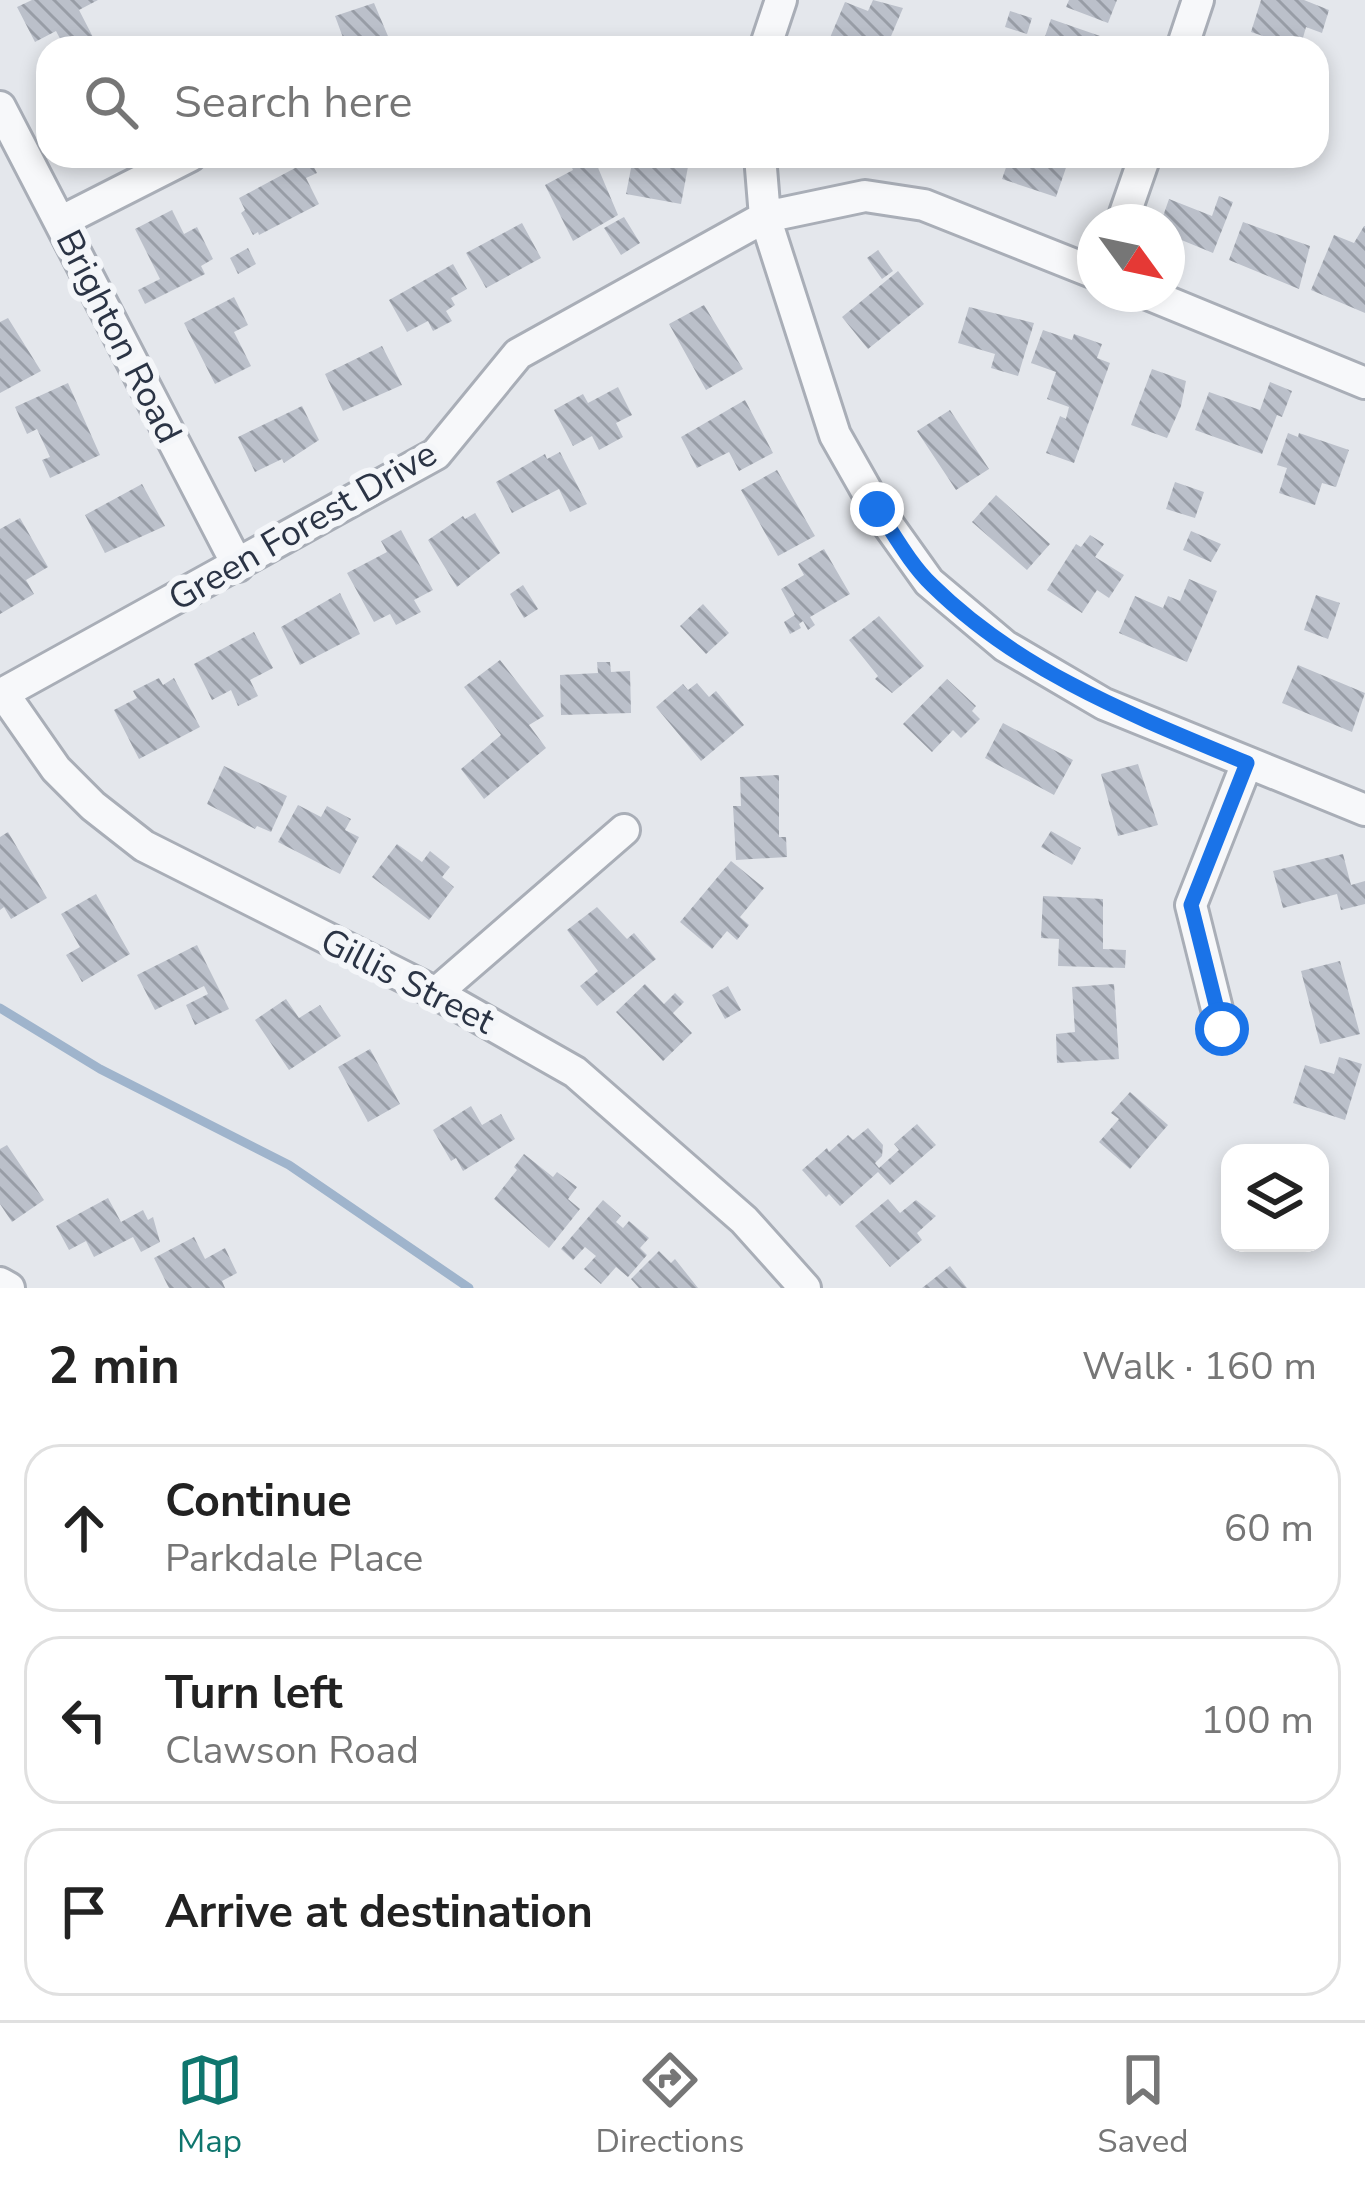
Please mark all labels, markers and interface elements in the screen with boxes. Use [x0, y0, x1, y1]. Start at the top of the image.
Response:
search box [36, 36, 1329, 168]
icon: search [78, 69, 144, 135]
text: Search here [174, 72, 413, 133]
north arrow [1077, 204, 1185, 312]
street label: Brighton Road [44, 222, 193, 452]
street label: Green Forest Drive [160, 430, 446, 623]
route end [850, 482, 904, 536]
street label: Gillis Street [312, 917, 503, 1046]
route start [1195, 1002, 1249, 1056]
map controls [1221, 1144, 1329, 1252]
button: layers [1221, 1144, 1329, 1252]
text: 2 min [48, 1331, 180, 1401]
text: Walk · 160 m [1082, 1340, 1317, 1393]
text: Continue [165, 1471, 352, 1532]
icon: ahead [51, 1495, 117, 1561]
text: 60 m [1224, 1502, 1314, 1555]
text: Parkdale Place [165, 1532, 423, 1585]
text: Turn left [165, 1663, 343, 1724]
icon: left [51, 1687, 117, 1753]
text: 100 m [1200, 1694, 1314, 1747]
text: Clawson Road [165, 1724, 419, 1777]
icon: arrive [51, 1879, 117, 1945]
text: Arrive at destination [165, 1882, 593, 1943]
tab: Map [177, 2047, 243, 2164]
tab: Directions [596, 2047, 744, 2164]
tab: Saved [1097, 2047, 1188, 2164]

